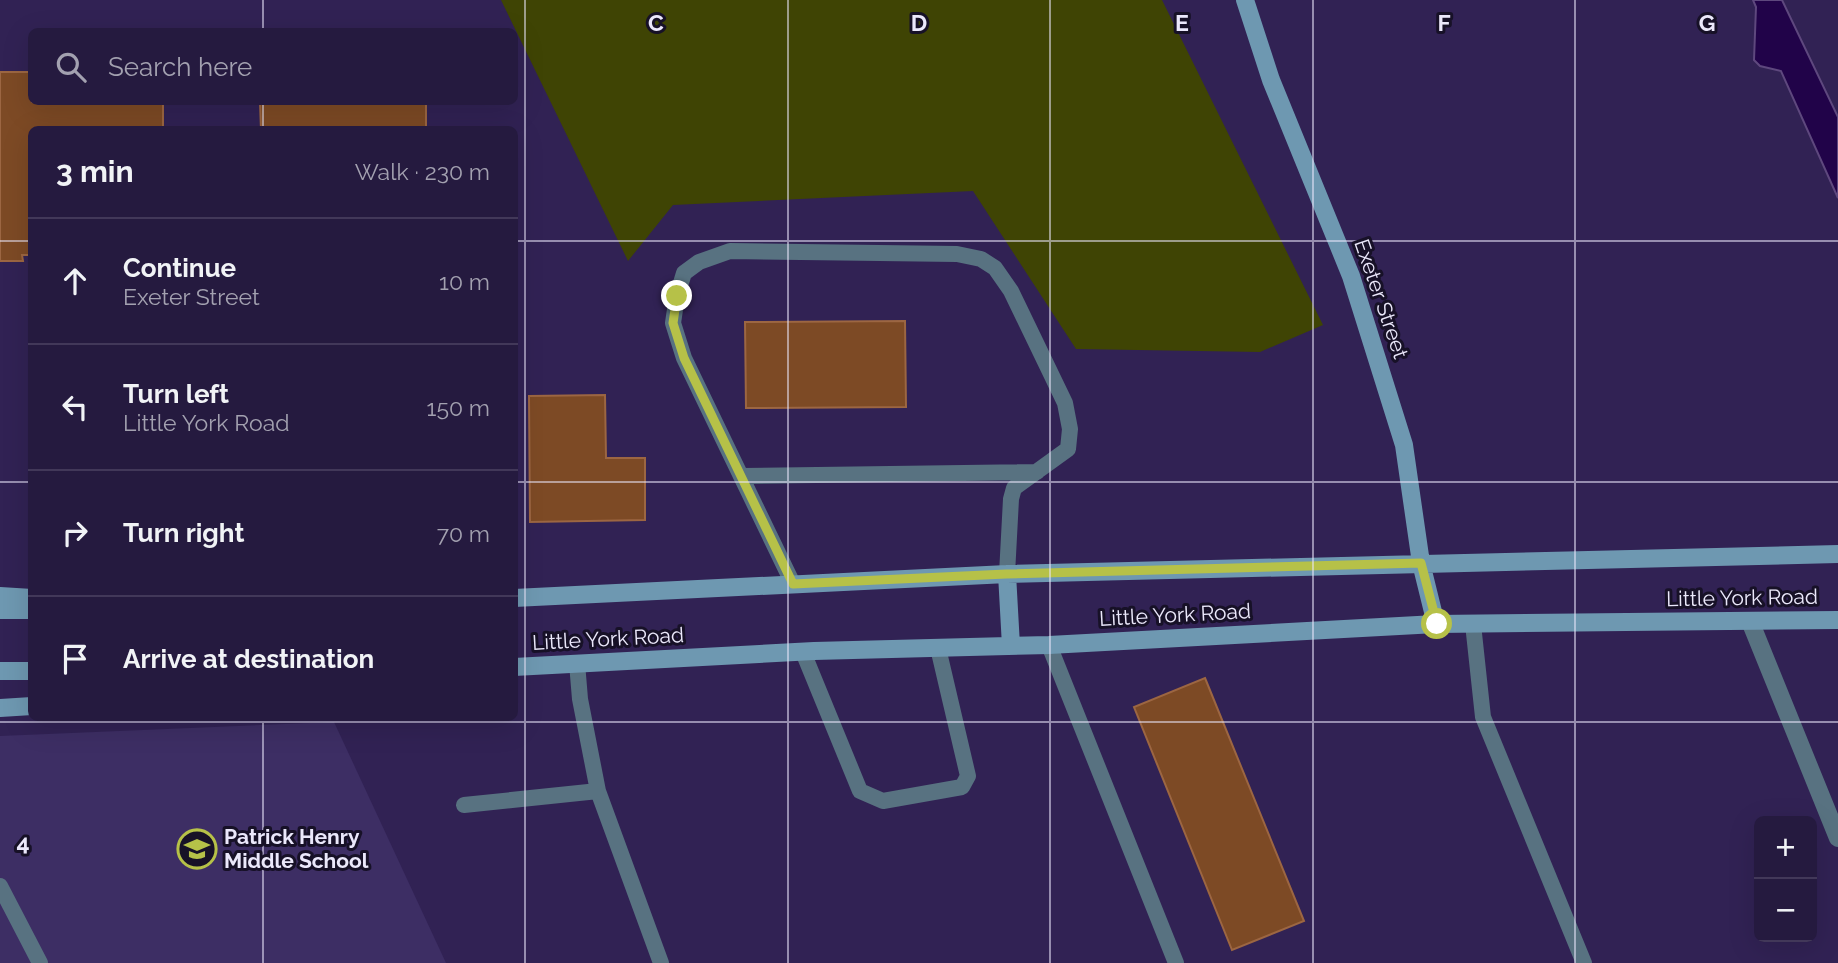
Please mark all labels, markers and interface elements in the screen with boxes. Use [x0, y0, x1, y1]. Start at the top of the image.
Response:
text: C [648, 9, 664, 36]
text: D [911, 9, 927, 36]
text: E [1175, 9, 1189, 36]
text: F [1437, 9, 1451, 36]
text: G [1699, 9, 1715, 36]
search box [28, 28, 518, 105]
icon: search [52, 48, 90, 86]
text: Search here [108, 52, 252, 82]
text: 3 min [56, 154, 134, 189]
text: Walk · 230 m [355, 158, 490, 185]
street label: Exeter Street [1349, 236, 1414, 362]
text: Continue [123, 253, 236, 283]
icon: ahead [56, 262, 94, 300]
text: 10 m [439, 268, 490, 295]
route end [661, 280, 692, 311]
text: Exeter Street [123, 283, 260, 310]
text: Turn left [123, 379, 229, 409]
icon: left [56, 388, 94, 426]
text: 150 m [427, 394, 490, 421]
text: Little York Road [123, 409, 290, 436]
icon: right [56, 514, 94, 552]
text: Turn right [123, 518, 244, 548]
text: 70 m [437, 520, 490, 547]
street label: Little York Road [1666, 584, 1818, 611]
street label: Little York Road [1098, 598, 1252, 631]
route start [1421, 608, 1452, 639]
street label: Little York Road [531, 622, 685, 655]
icon: arrive [56, 640, 94, 678]
text: Arrive at destination [123, 644, 374, 674]
map controls [1754, 816, 1817, 942]
button: + [1754, 816, 1817, 879]
place label: Patrick Henry Middle School [224, 824, 369, 873]
school or university icon: Patrick Henry Middle School [176, 828, 218, 870]
text: 4 [16, 829, 30, 856]
button: − [1754, 879, 1817, 942]

